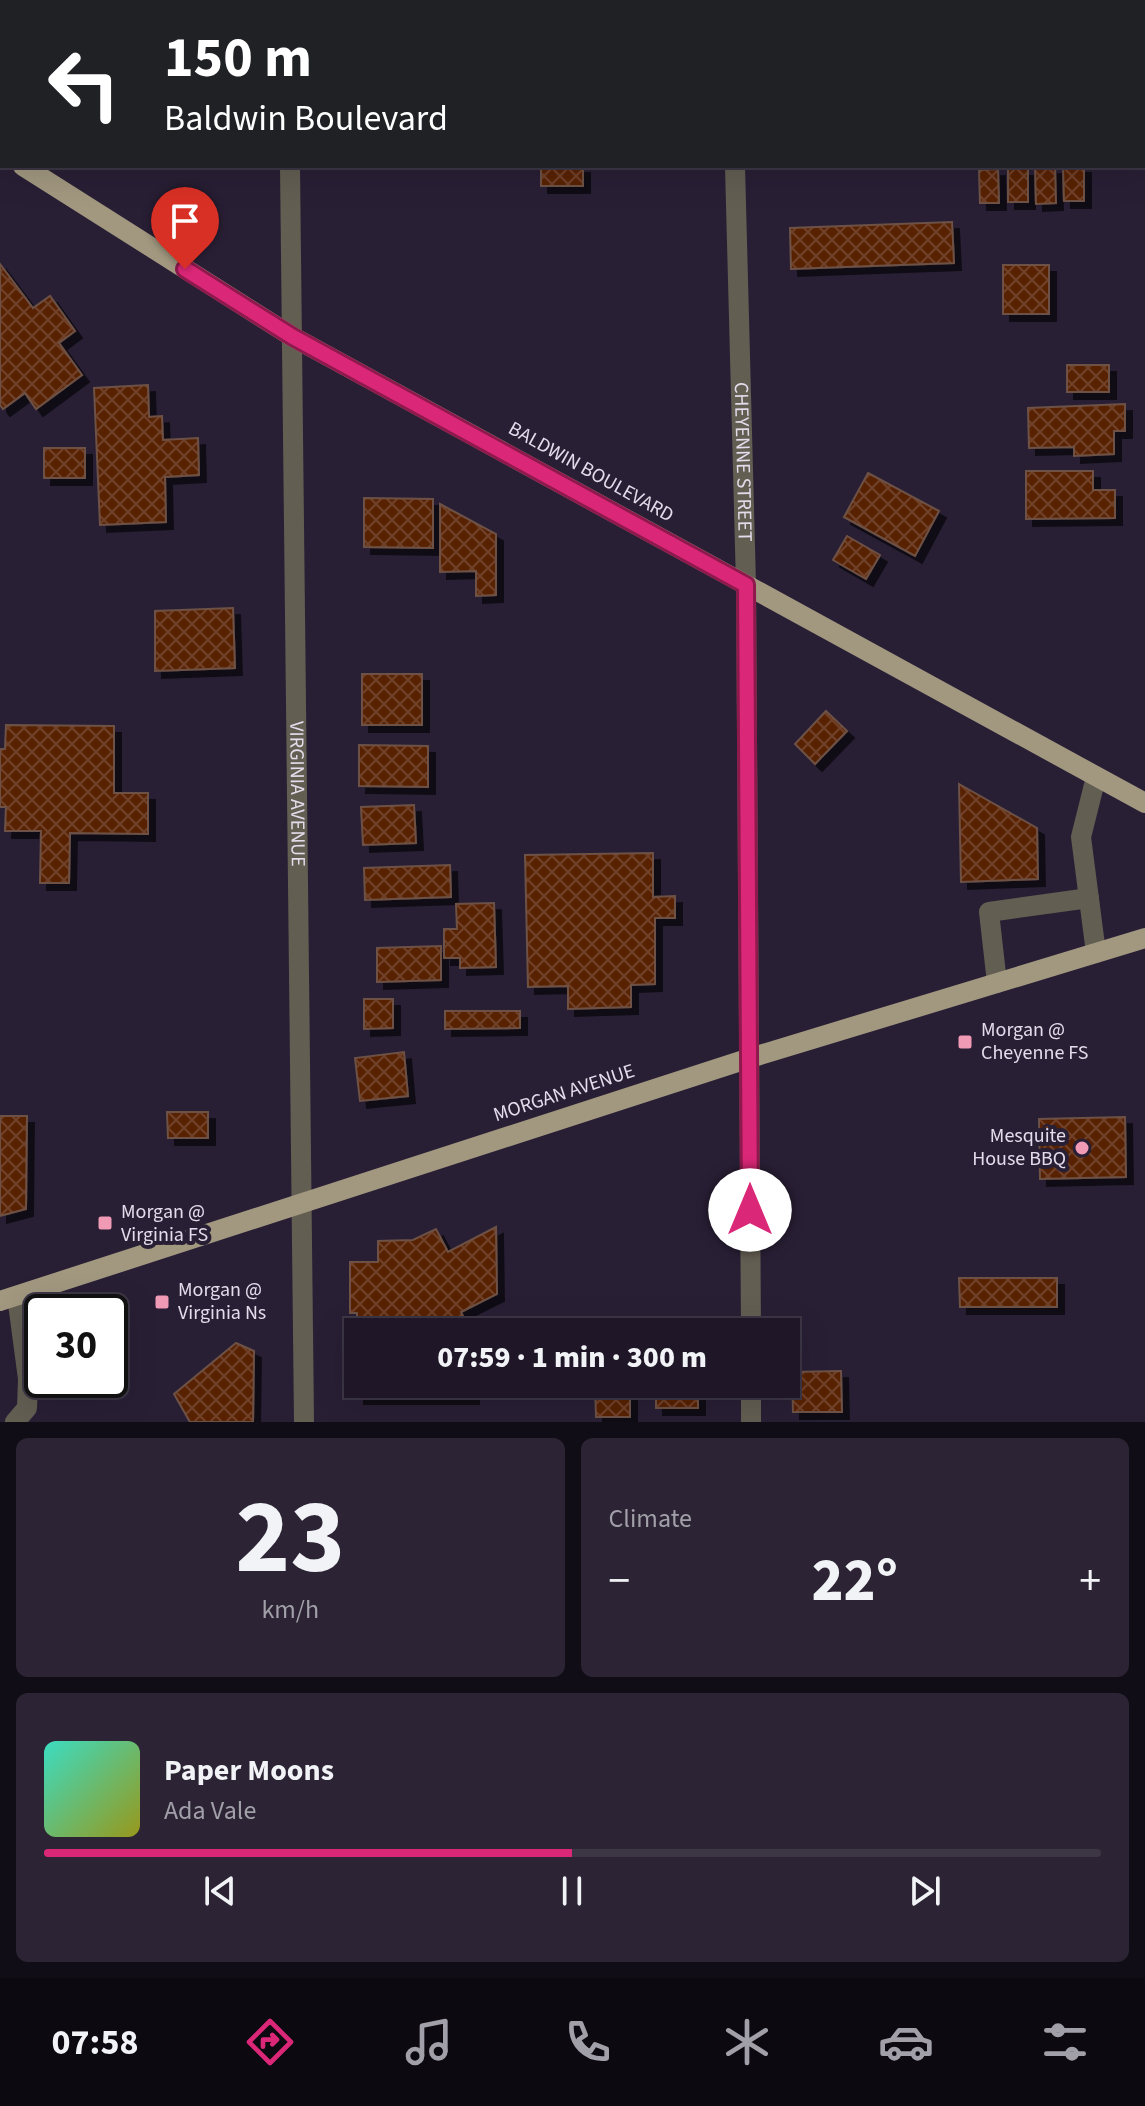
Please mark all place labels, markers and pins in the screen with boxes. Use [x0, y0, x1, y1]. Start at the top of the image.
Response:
pin [151, 187, 219, 269]
place label: Morgan @ Cheyenne FS [981, 1016, 1088, 1067]
marker: Morgan @ Cheyenne FS [956, 1033, 974, 1051]
place label: Mesquite House BBQ [972, 1122, 1066, 1173]
marker: Mesquite House BBQ [1073, 1139, 1091, 1157]
place label: Morgan @ Virginia FS [121, 1198, 208, 1249]
marker: Morgan @ Virginia FS [96, 1214, 114, 1232]
place label: Morgan @ Virginia Ns [178, 1276, 266, 1327]
marker: Morgan @ Virginia Ns [153, 1293, 171, 1311]

